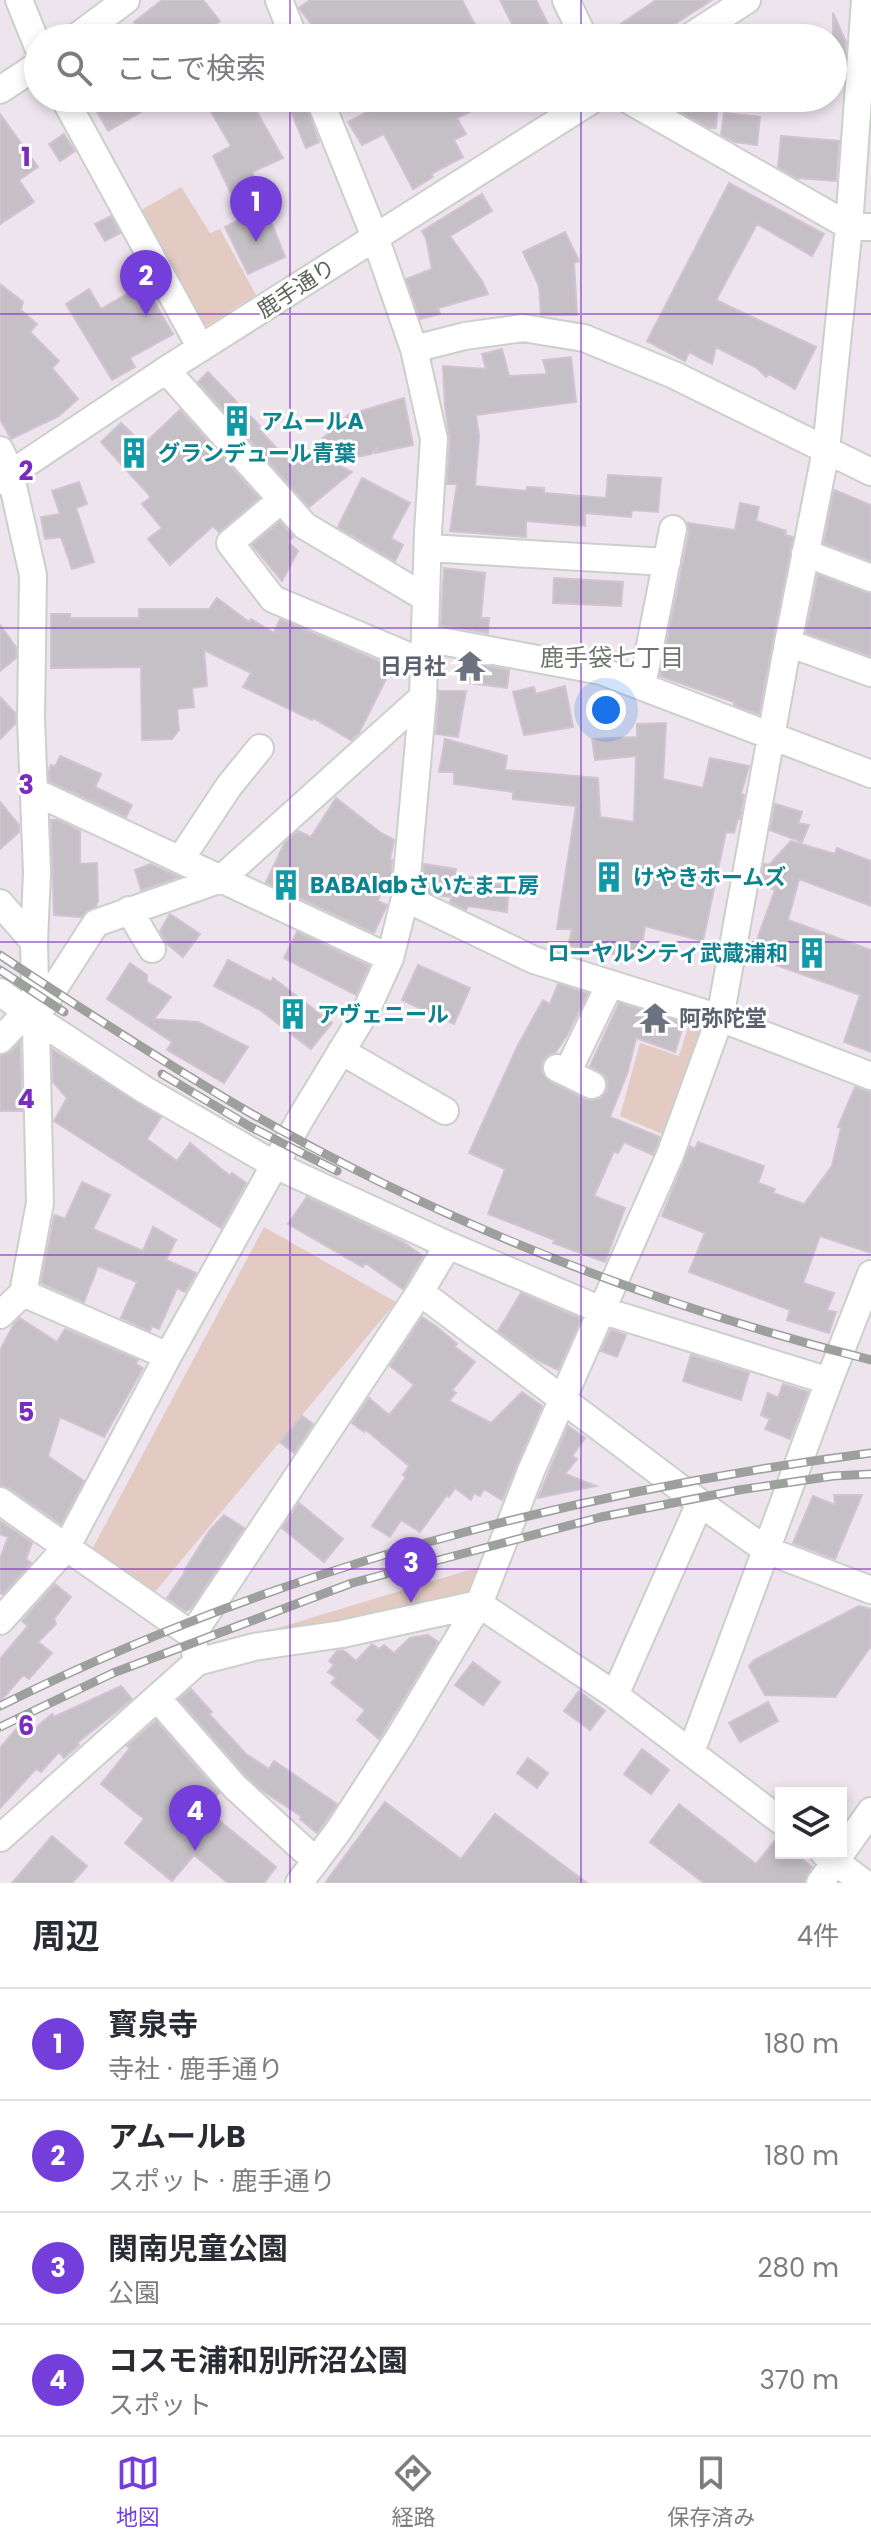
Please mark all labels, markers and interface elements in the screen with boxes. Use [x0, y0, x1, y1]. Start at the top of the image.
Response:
search box [24, 24, 847, 112]
icon: search [52, 46, 96, 90]
text: ここで検索 [116, 47, 266, 90]
text: 1 [21, 139, 31, 175]
pin: 1 [230, 176, 282, 242]
pin: 2 [120, 250, 172, 316]
street label: 鹿手通り [251, 251, 342, 325]
building icon: アムールA [220, 404, 254, 438]
place label: アムールA [261, 406, 364, 437]
building icon: グランデュール青葉 [117, 436, 151, 470]
place label: グランデュール青葉 [158, 438, 356, 469]
text: 2 [19, 453, 34, 489]
district label: 鹿手袋七丁目 [540, 641, 684, 674]
temple icon: 日月社 [453, 649, 487, 683]
place label: 日月社 [380, 651, 446, 682]
your location [586, 690, 626, 730]
text: 3 [18, 767, 34, 803]
building icon: けやきホームズ [592, 860, 626, 894]
place label: けやきホームズ [633, 862, 786, 893]
building icon: BABAlabさいたま工房 [269, 868, 303, 902]
place label: BABAlabさいたま工房 [310, 870, 539, 901]
building icon: ローヤルシティ武蔵浦和 [795, 936, 829, 970]
place label: ローヤルシティ武蔵浦和 [547, 938, 788, 969]
building icon: アヴェニール [276, 997, 310, 1031]
place label: アヴェニール [317, 999, 449, 1030]
temple icon: 阿弥陀堂 [638, 1001, 672, 1035]
place label: 阿弥陀堂 [679, 1003, 767, 1034]
text: 4 [17, 1081, 35, 1117]
text: 5 [18, 1394, 34, 1430]
pin: 3 [385, 1537, 437, 1603]
text: 6 [18, 1708, 34, 1744]
pin: 4 [169, 1785, 221, 1851]
map controls [775, 1787, 847, 1859]
button: layers [775, 1787, 847, 1859]
text: 周辺 [32, 1912, 100, 1960]
text: 4件 [797, 1918, 839, 1954]
text: 寳泉寺 [108, 2003, 198, 2046]
text: 1 [53, 2026, 63, 2062]
text: 180 m [764, 2026, 839, 2062]
text: 寺社 · 鹿手通り [108, 2051, 283, 2087]
text: アムールB [108, 2115, 246, 2158]
text: 2 [51, 2138, 65, 2174]
text: 180 m [764, 2138, 839, 2174]
text: スポット · 鹿手通り [108, 2163, 335, 2199]
text: 関南児童公園 [108, 2227, 288, 2270]
text: 3 [50, 2250, 66, 2286]
text: 280 m [758, 2250, 839, 2286]
text: 公園 [108, 2275, 160, 2311]
text: コスモ浦和別所沼公園 [108, 2339, 408, 2382]
text: 4 [49, 2362, 67, 2398]
text: 370 m [759, 2362, 839, 2398]
text: スポット [108, 2387, 212, 2423]
tab: 地図 [116, 2451, 160, 2534]
tab: 経路 [391, 2451, 435, 2534]
tab: 保存済み [667, 2451, 755, 2534]

